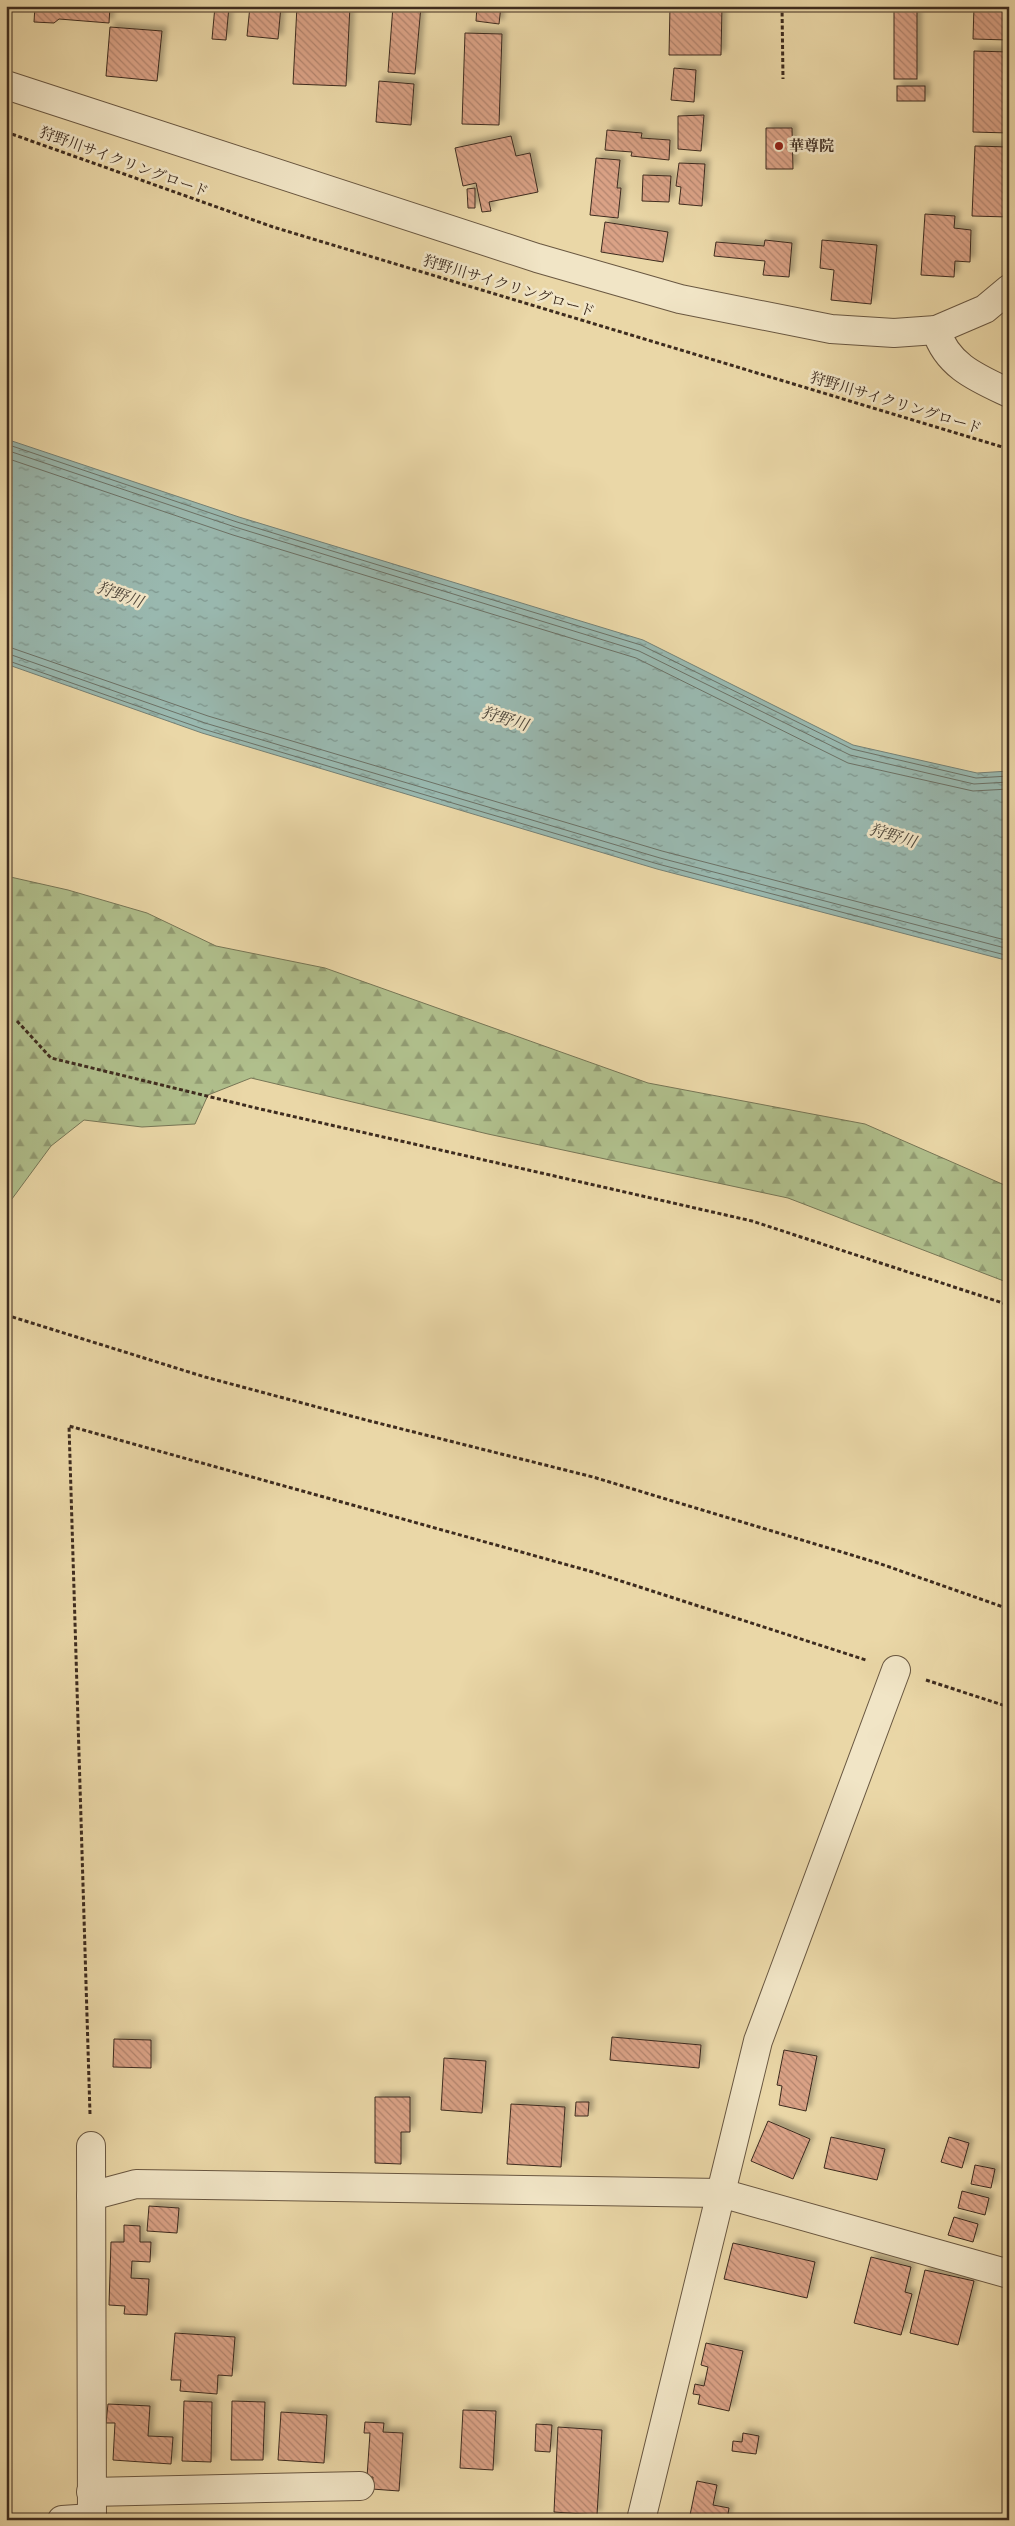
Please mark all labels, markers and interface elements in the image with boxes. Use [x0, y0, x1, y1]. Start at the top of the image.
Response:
street label: 狩野川サイクリングロード [37, 123, 211, 202]
place label: 華尊院 [789, 137, 834, 156]
marker: 華尊院 [773, 140, 785, 152]
street label: 狩野川サイクリングロード [421, 251, 597, 322]
street label: 狩野川サイクリングロード [808, 368, 984, 439]
water label: 狩野川 [94, 577, 148, 613]
water label: 狩野川 [479, 702, 532, 736]
water label: 狩野川 [867, 819, 920, 853]

